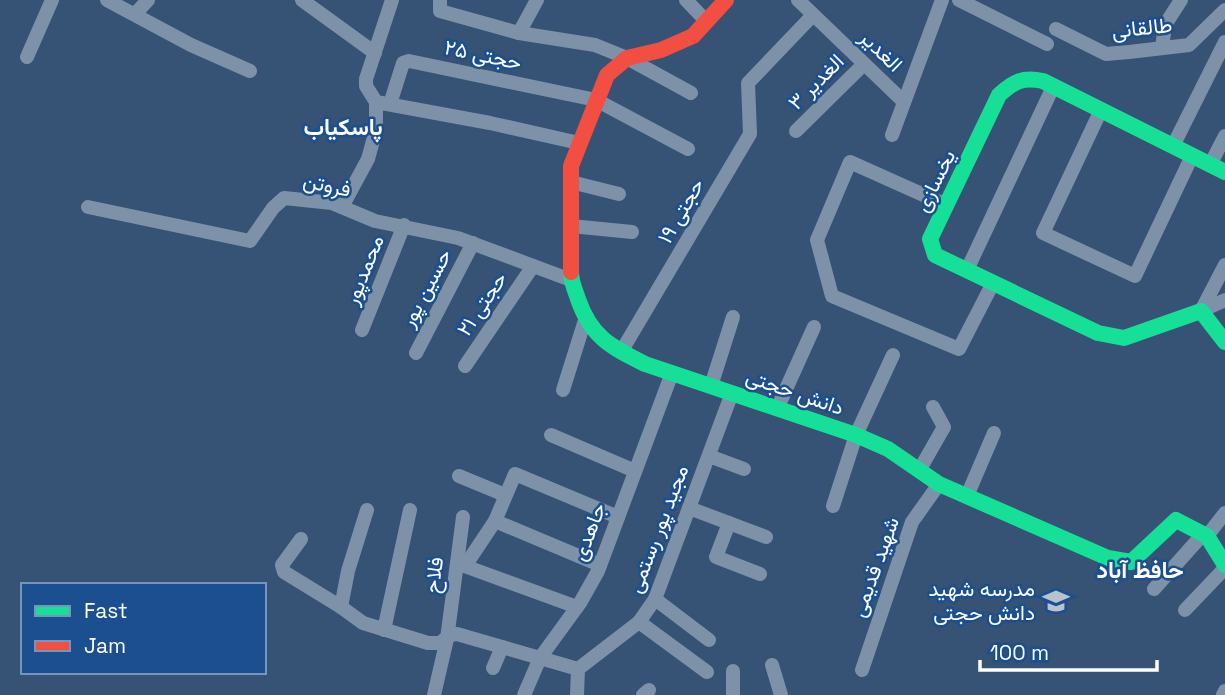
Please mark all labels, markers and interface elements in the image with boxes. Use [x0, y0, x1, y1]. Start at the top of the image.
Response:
street label: طالقانی [1110, 11, 1174, 44]
street label: الغدیر [853, 23, 909, 78]
street label: حجتی ۲۵ [442, 33, 524, 76]
street label: الغدیر ۳ [782, 48, 849, 115]
district label: پاسکیاب [303, 112, 383, 143]
street label: یخسازی [908, 145, 961, 216]
street label: فروتن [301, 166, 354, 203]
street label: حجتی ۱۹ [651, 173, 710, 248]
street label: محمدپور [337, 231, 391, 310]
street label: حسین پور [393, 244, 458, 333]
street label: حجتی ۲۱ [450, 266, 513, 341]
street label: دانش حجتی [743, 362, 848, 421]
street label: مجید پور رستمی [621, 461, 695, 597]
street label: جاهدی [565, 499, 612, 565]
street label: شهید قدیمی [844, 513, 905, 621]
street label: فلاح [418, 555, 450, 595]
district label: حافظ آباد [1096, 555, 1184, 585]
place label: مدرسه شهید دانش حجتی [928, 575, 1035, 626]
legend [21, 583, 266, 674]
school or university icon: مدرسه شهید دانش حجتی [1041, 586, 1071, 616]
text: Fast [84, 597, 128, 624]
scale bar [980, 628, 1157, 672]
text: Jam [84, 632, 126, 659]
text: 100 m [990, 639, 1049, 666]

